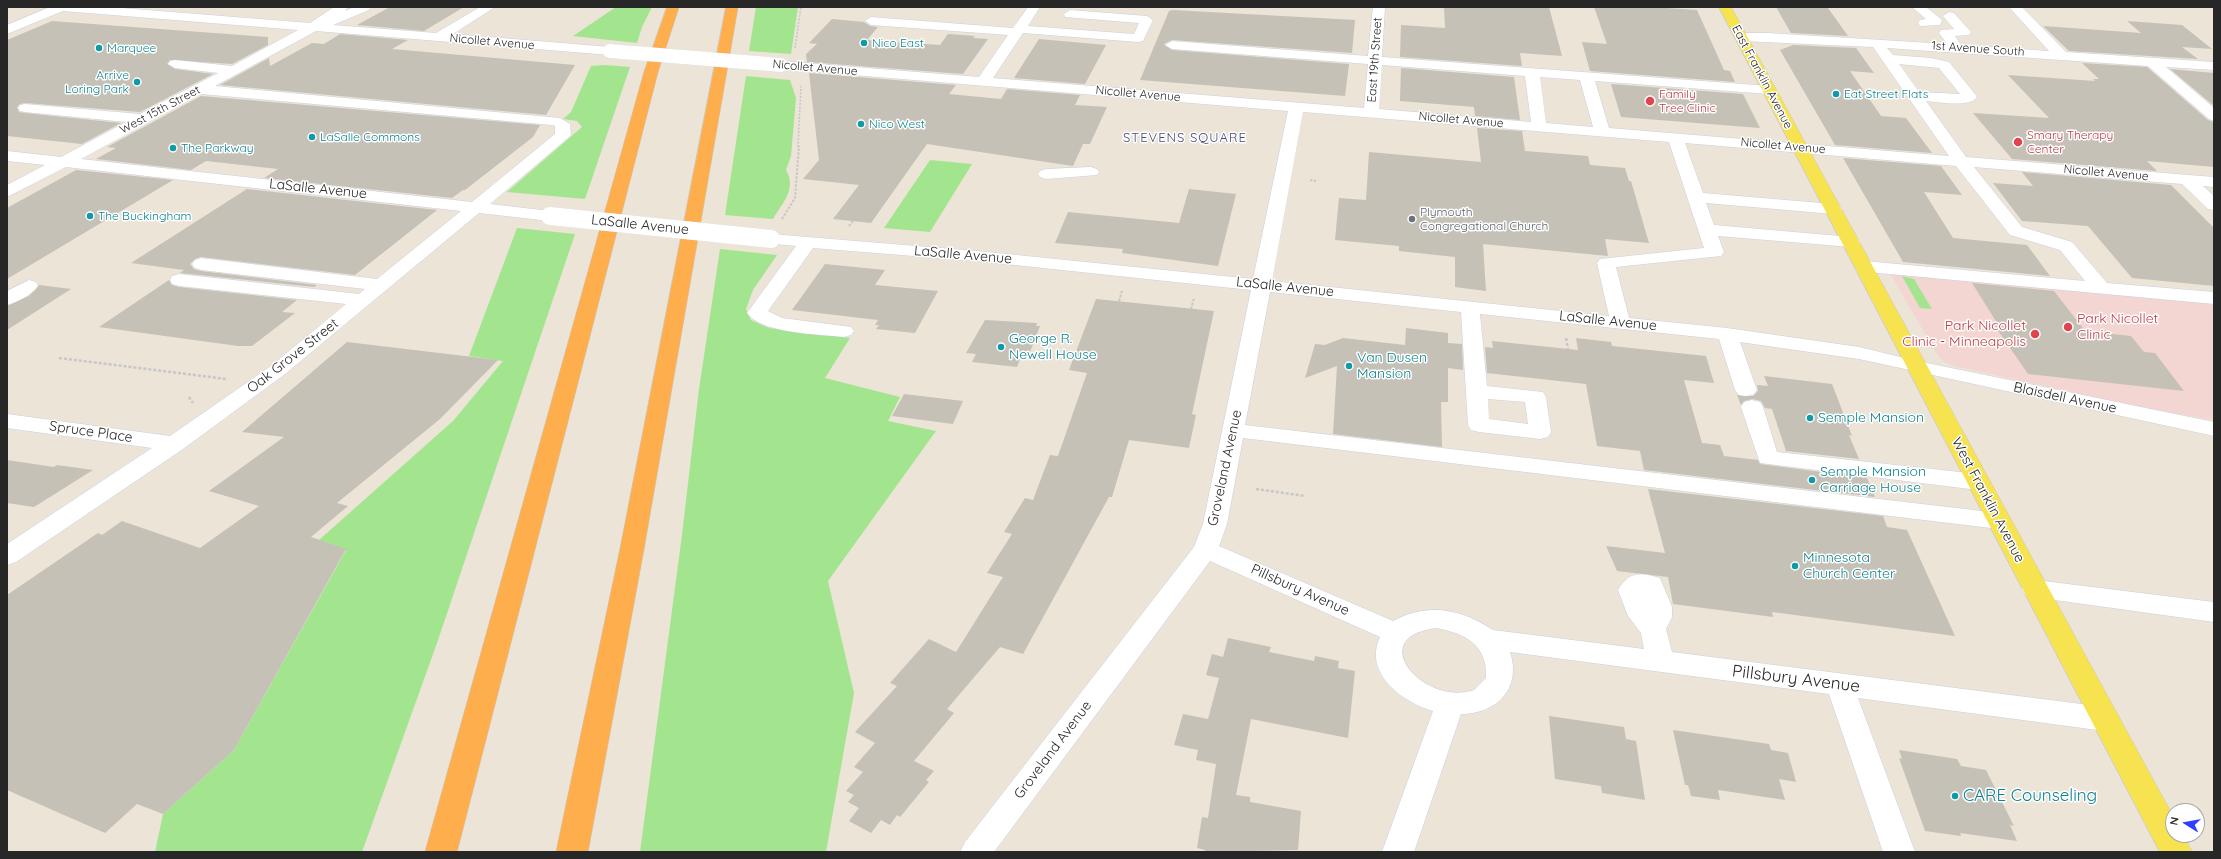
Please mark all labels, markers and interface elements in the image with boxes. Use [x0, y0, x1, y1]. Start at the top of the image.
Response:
street label: East 19th Street [1365, 17, 1385, 103]
street label: East Franklin Avenue [1729, 23, 1795, 131]
street label: Nicollet Avenue [449, 31, 535, 53]
place label: Nico East [872, 36, 924, 50]
marker: Nico East [859, 38, 869, 48]
street label: 1st Avenue South [1931, 39, 2025, 59]
place label: Marquee [107, 41, 156, 55]
marker: Marquee [94, 43, 104, 53]
street label: Nicollet Avenue [772, 57, 858, 79]
place label: Arrive Loring Park [65, 68, 129, 96]
marker: Arrive Loring Park [132, 77, 142, 87]
street label: West 15th Street [117, 83, 203, 137]
street label: Nicollet Avenue [1095, 83, 1181, 105]
place label: Family Tree Clinic [1659, 87, 1716, 115]
place label: Eat Street Flats [1844, 87, 1928, 101]
marker: Eat Street Flats [1831, 89, 1841, 99]
marker: Family Tree Clinic [1644, 95, 1656, 107]
street label: Nicollet Avenue [1418, 109, 1504, 131]
place label: Nico West [869, 117, 925, 131]
marker: Nico West [856, 119, 866, 129]
place label: Smary Therapy Center [2027, 128, 2113, 156]
place label: LaSalle Commons [320, 130, 420, 144]
district label: STEVENS SQUARE [1123, 130, 1247, 146]
marker: LaSalle Commons [307, 132, 317, 142]
street label: Nicollet Avenue [1740, 135, 1826, 157]
marker: Smary Therapy Center [2012, 136, 2024, 148]
place label: The Parkway [181, 141, 254, 155]
marker: The Parkway [168, 143, 178, 153]
street label: Nicollet Avenue [2063, 162, 2149, 184]
street label: LaSalle Avenue [268, 176, 368, 202]
place label: Plymouth Congregational Church [1420, 205, 1548, 233]
place label: The Buckingham [98, 209, 191, 223]
marker: The Buckingham [85, 211, 95, 221]
street label: LaSalle Avenue [590, 212, 690, 238]
marker: Plymouth Congregational Church [1407, 214, 1417, 224]
street label: LaSalle Avenue [913, 242, 1013, 268]
street label: LaSalle Avenue [1235, 274, 1335, 300]
street label: LaSalle Avenue [1558, 308, 1658, 334]
place label: Park Nicollet Clinic [2077, 311, 2158, 344]
street label: Oak Grove Street [244, 315, 342, 397]
place label: Park Nicollet Clinic - Minneapolis [1902, 318, 2026, 350]
marker: Park Nicollet Clinic [2062, 321, 2074, 333]
marker: Park Nicollet Clinic - Minneapolis [2029, 328, 2041, 340]
place label: George R. Newell House [1009, 331, 1097, 364]
marker: George R. Newell House [996, 342, 1006, 352]
place label: Van Dusen Mansion [1357, 350, 1427, 382]
marker: Van Dusen Mansion [1344, 361, 1354, 371]
street label: Blaisdell Avenue [2012, 379, 2118, 417]
street label: Groveland Avenue [1204, 408, 1246, 528]
place label: Semple Mansion [1818, 410, 1924, 426]
marker: Semple Mansion [1805, 413, 1815, 423]
street label: Spruce Place [48, 418, 134, 446]
street label: West Franklin Avenue [1948, 435, 2028, 565]
place label: Semple Mansion Carriage House [1820, 464, 1926, 496]
marker: Semple Mansion Carriage House [1807, 475, 1817, 485]
place label: Minnesota Church Center [1803, 550, 1895, 582]
street label: Pillsbury Avenue [1248, 561, 1352, 619]
marker: Minnesota Church Center [1790, 561, 1800, 571]
street label: Pillsbury Avenue [1731, 661, 1861, 697]
street label: Groveland Avenue [1011, 698, 1095, 802]
place label: CARE Counseling [1963, 786, 2097, 806]
marker: CARE Counseling [1950, 791, 1960, 801]
north arrow [2165, 803, 2205, 843]
text: N [2167, 816, 2182, 826]

